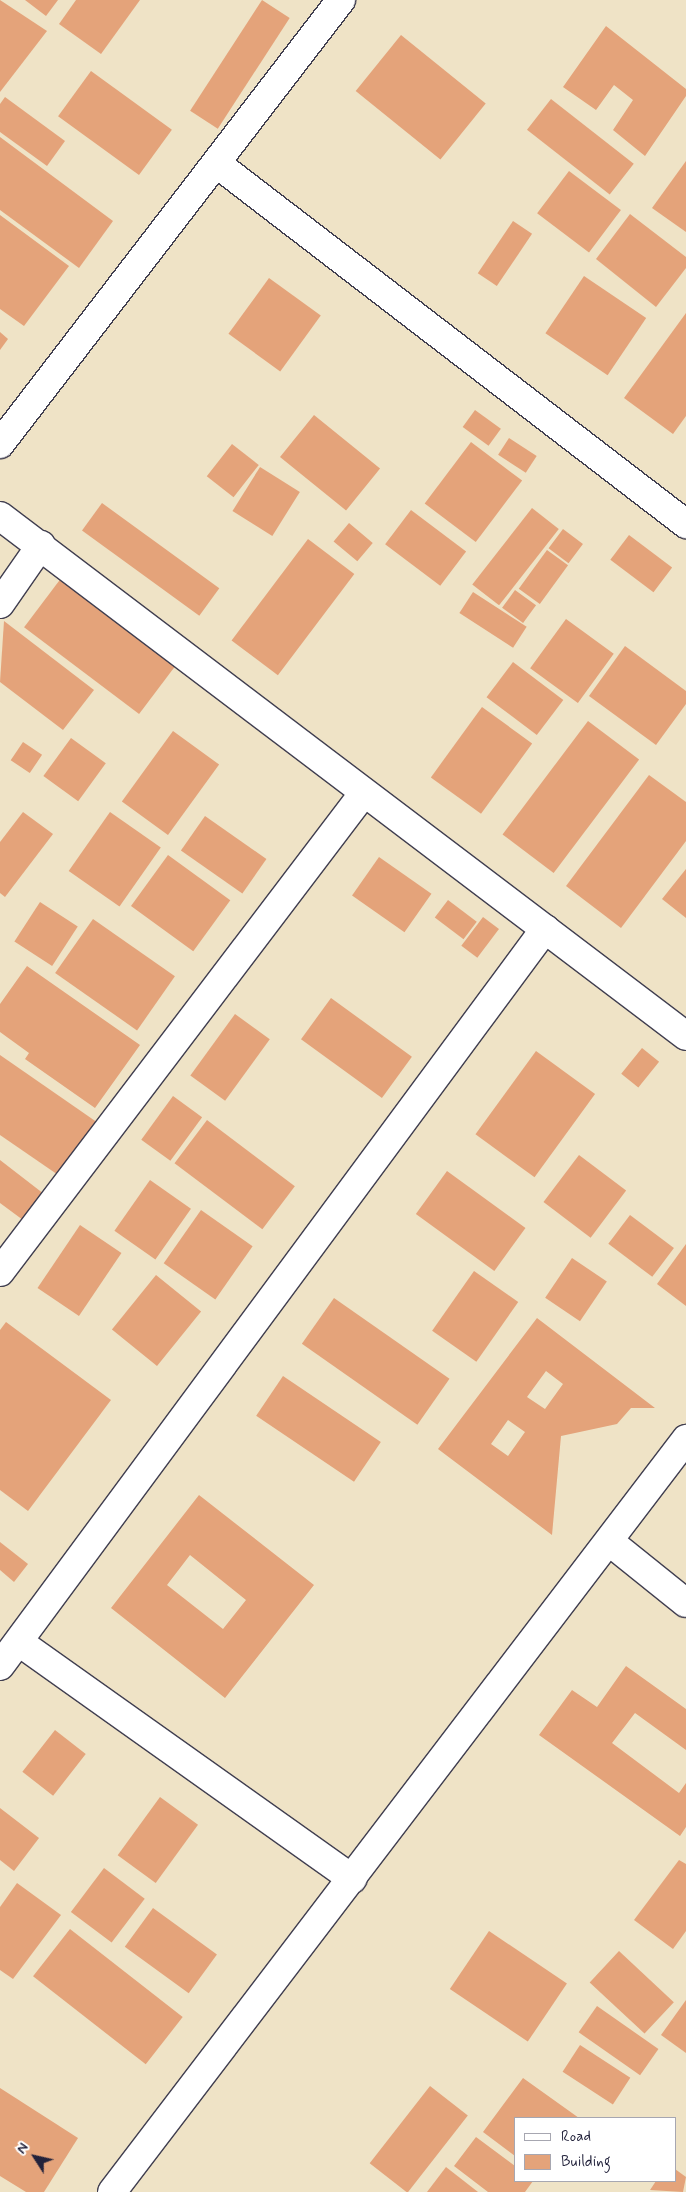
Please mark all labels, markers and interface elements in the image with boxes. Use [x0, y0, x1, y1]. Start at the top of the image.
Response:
legend [514, 2117, 676, 2182]
text: Road [561, 2127, 591, 2147]
north arrow [10, 2132, 60, 2182]
text: N [13, 2139, 33, 2157]
text: Building [561, 2152, 611, 2172]

